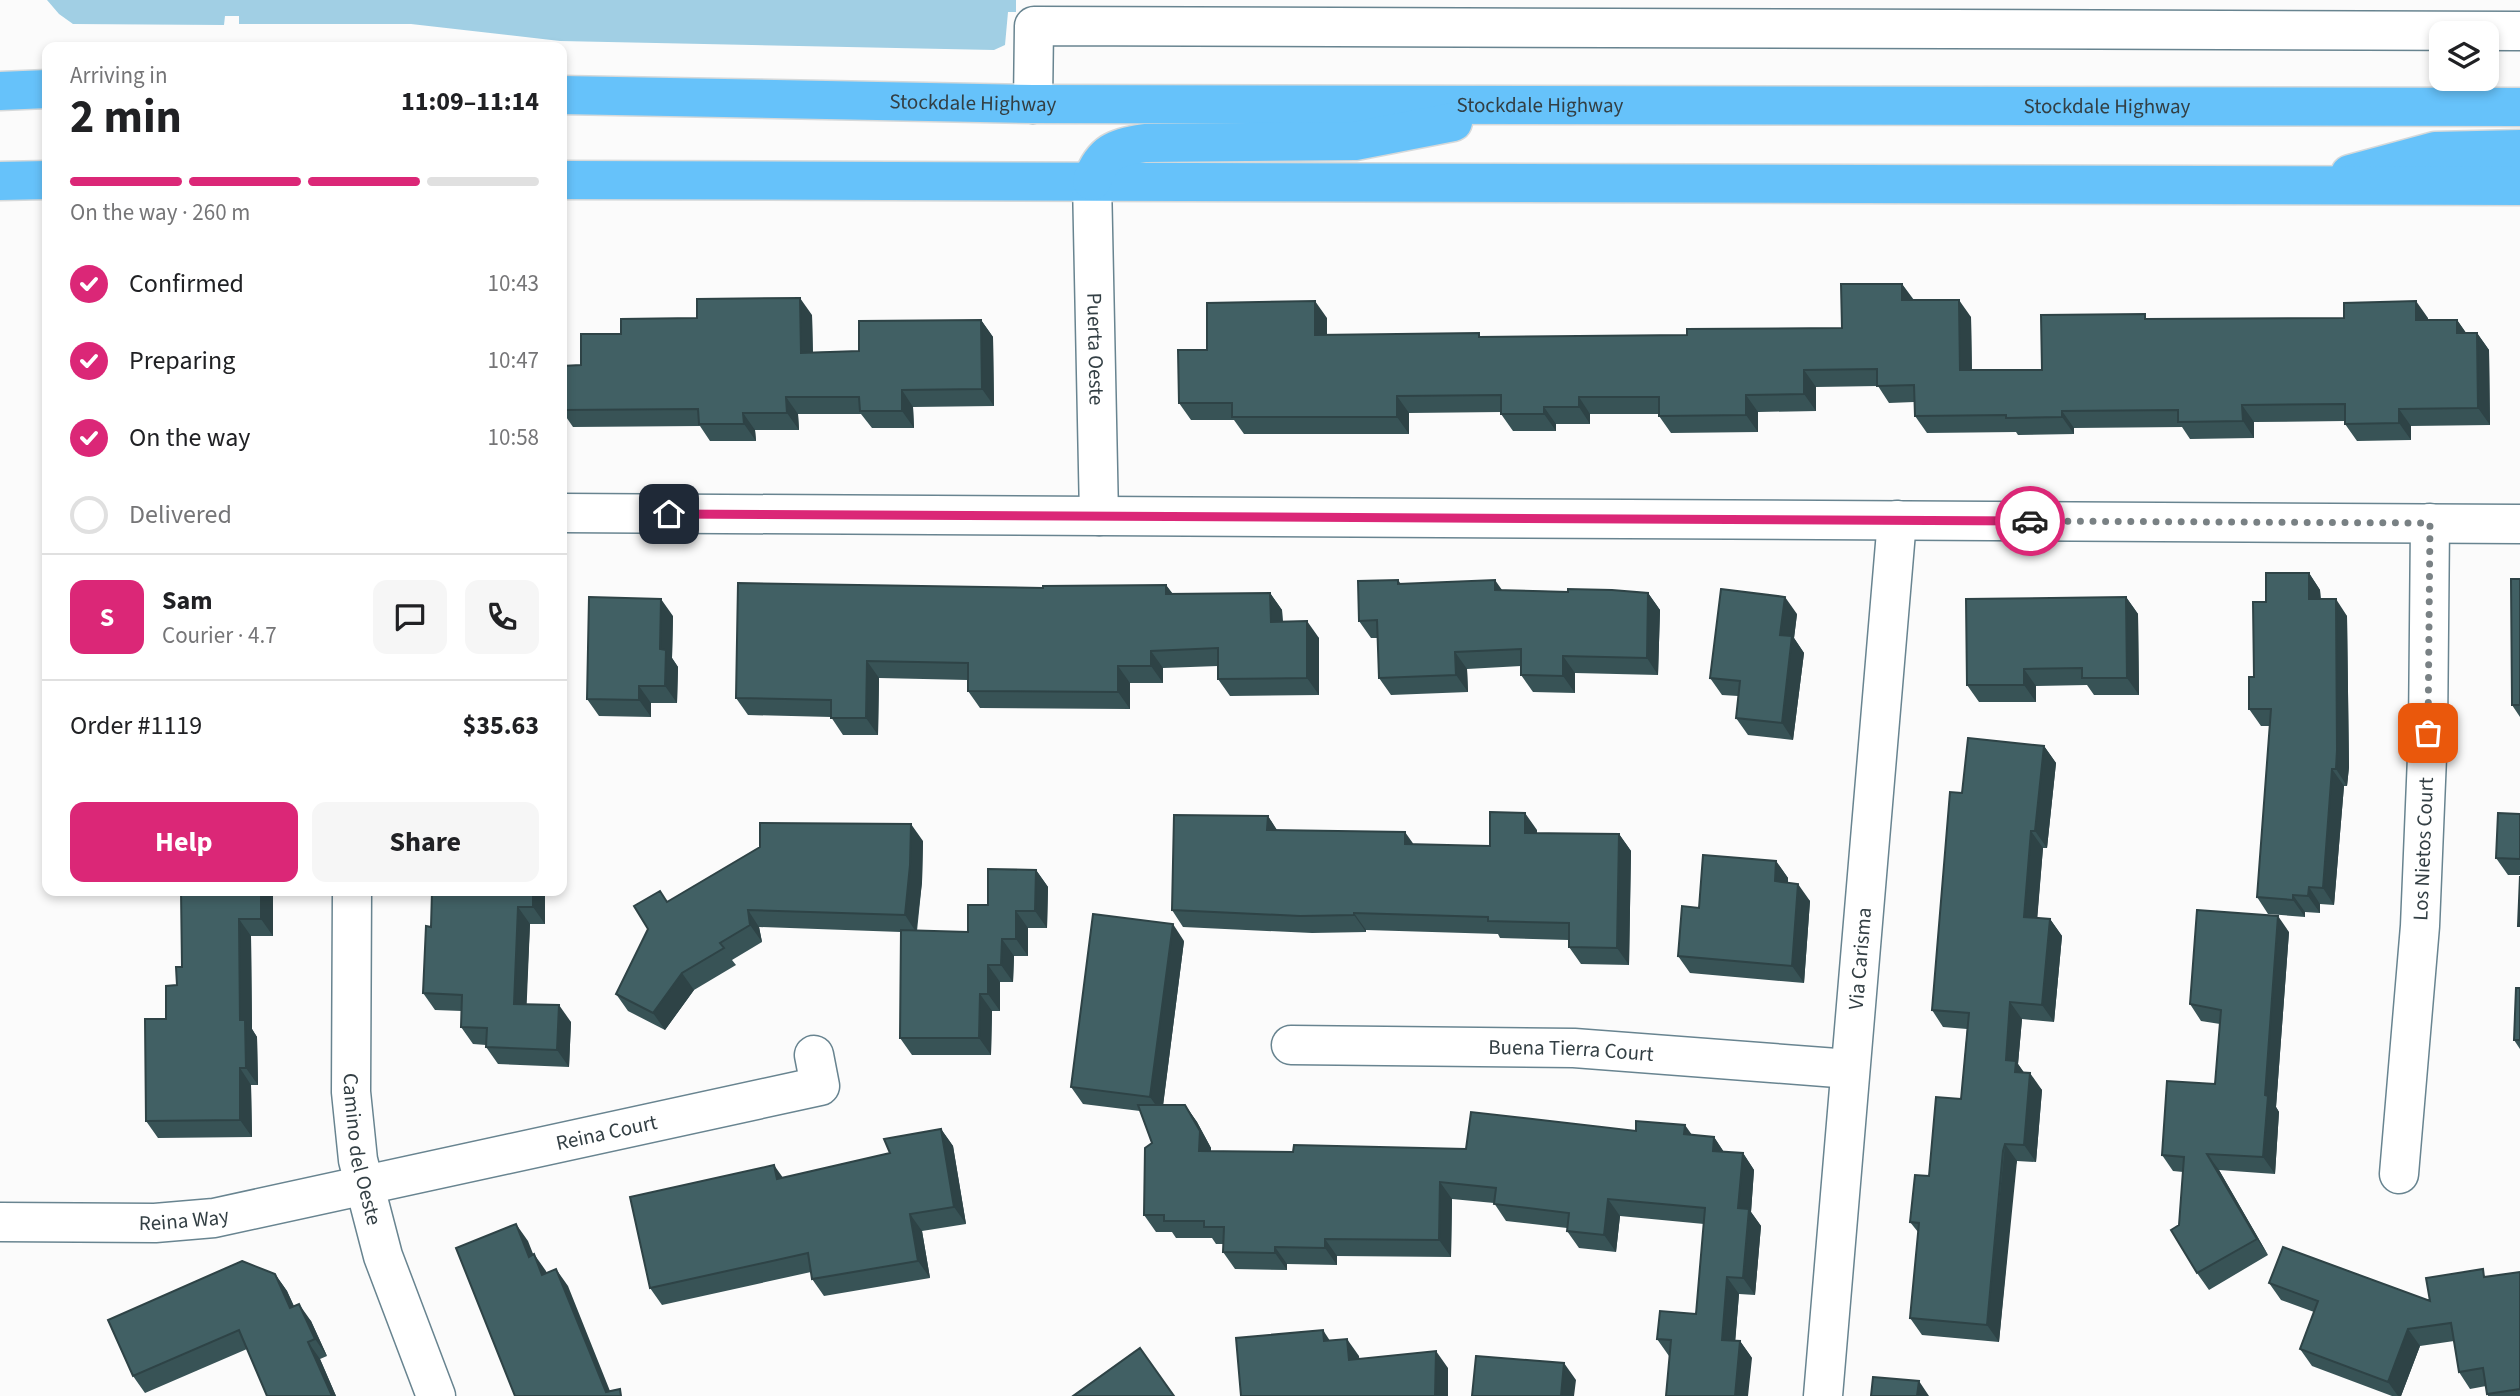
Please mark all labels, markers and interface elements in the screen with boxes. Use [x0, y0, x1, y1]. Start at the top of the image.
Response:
map controls [2429, 21, 2499, 91]
button: layers [2429, 21, 2499, 91]
text: Arriving in [70, 59, 168, 92]
text: 11:09–11:14 [401, 83, 539, 120]
text: 2 min [70, 85, 182, 150]
street label: Stockdale Highway [889, 86, 1057, 119]
street label: Stockdale Highway [1456, 90, 1624, 120]
street label: Stockdale Highway [2023, 91, 2191, 121]
text: On the way · 260 m [70, 196, 250, 229]
icon: check [70, 265, 108, 303]
text: Confirmed [129, 265, 244, 302]
text: 10:43 [488, 267, 539, 300]
street label: Puerta Oeste [1079, 292, 1112, 406]
icon: check [70, 342, 108, 380]
text: Preparing [129, 342, 235, 379]
text: 10:47 [488, 344, 539, 377]
icon: check [70, 419, 108, 457]
text: On the way [129, 419, 250, 456]
text: 10:58 [488, 421, 539, 454]
pin [639, 484, 699, 544]
courier [1995, 486, 2065, 556]
icon: home [650, 495, 688, 533]
text: Delivered [129, 496, 232, 533]
icon: car [2011, 502, 2049, 540]
button: chat [373, 580, 447, 654]
button: phone [465, 580, 539, 654]
text: Sam [162, 582, 212, 619]
text: S [100, 599, 114, 636]
text: Courier · 4.7 [162, 619, 277, 652]
pin [2398, 703, 2458, 763]
text: Order #1119 [70, 707, 202, 744]
text: $35.63 [463, 707, 539, 744]
icon: bag [2409, 714, 2447, 752]
street label: Los Nietos Court [2405, 777, 2441, 921]
button: Help [70, 802, 298, 882]
button: Share [312, 802, 539, 882]
street label: Via Carisma [1841, 906, 1879, 1011]
street label: Buena Tierra Court [1488, 1032, 1655, 1069]
street label: Camino del Oeste [336, 1073, 389, 1228]
street label: Reina Court [553, 1107, 660, 1158]
street label: Reina Way [139, 1200, 232, 1238]

